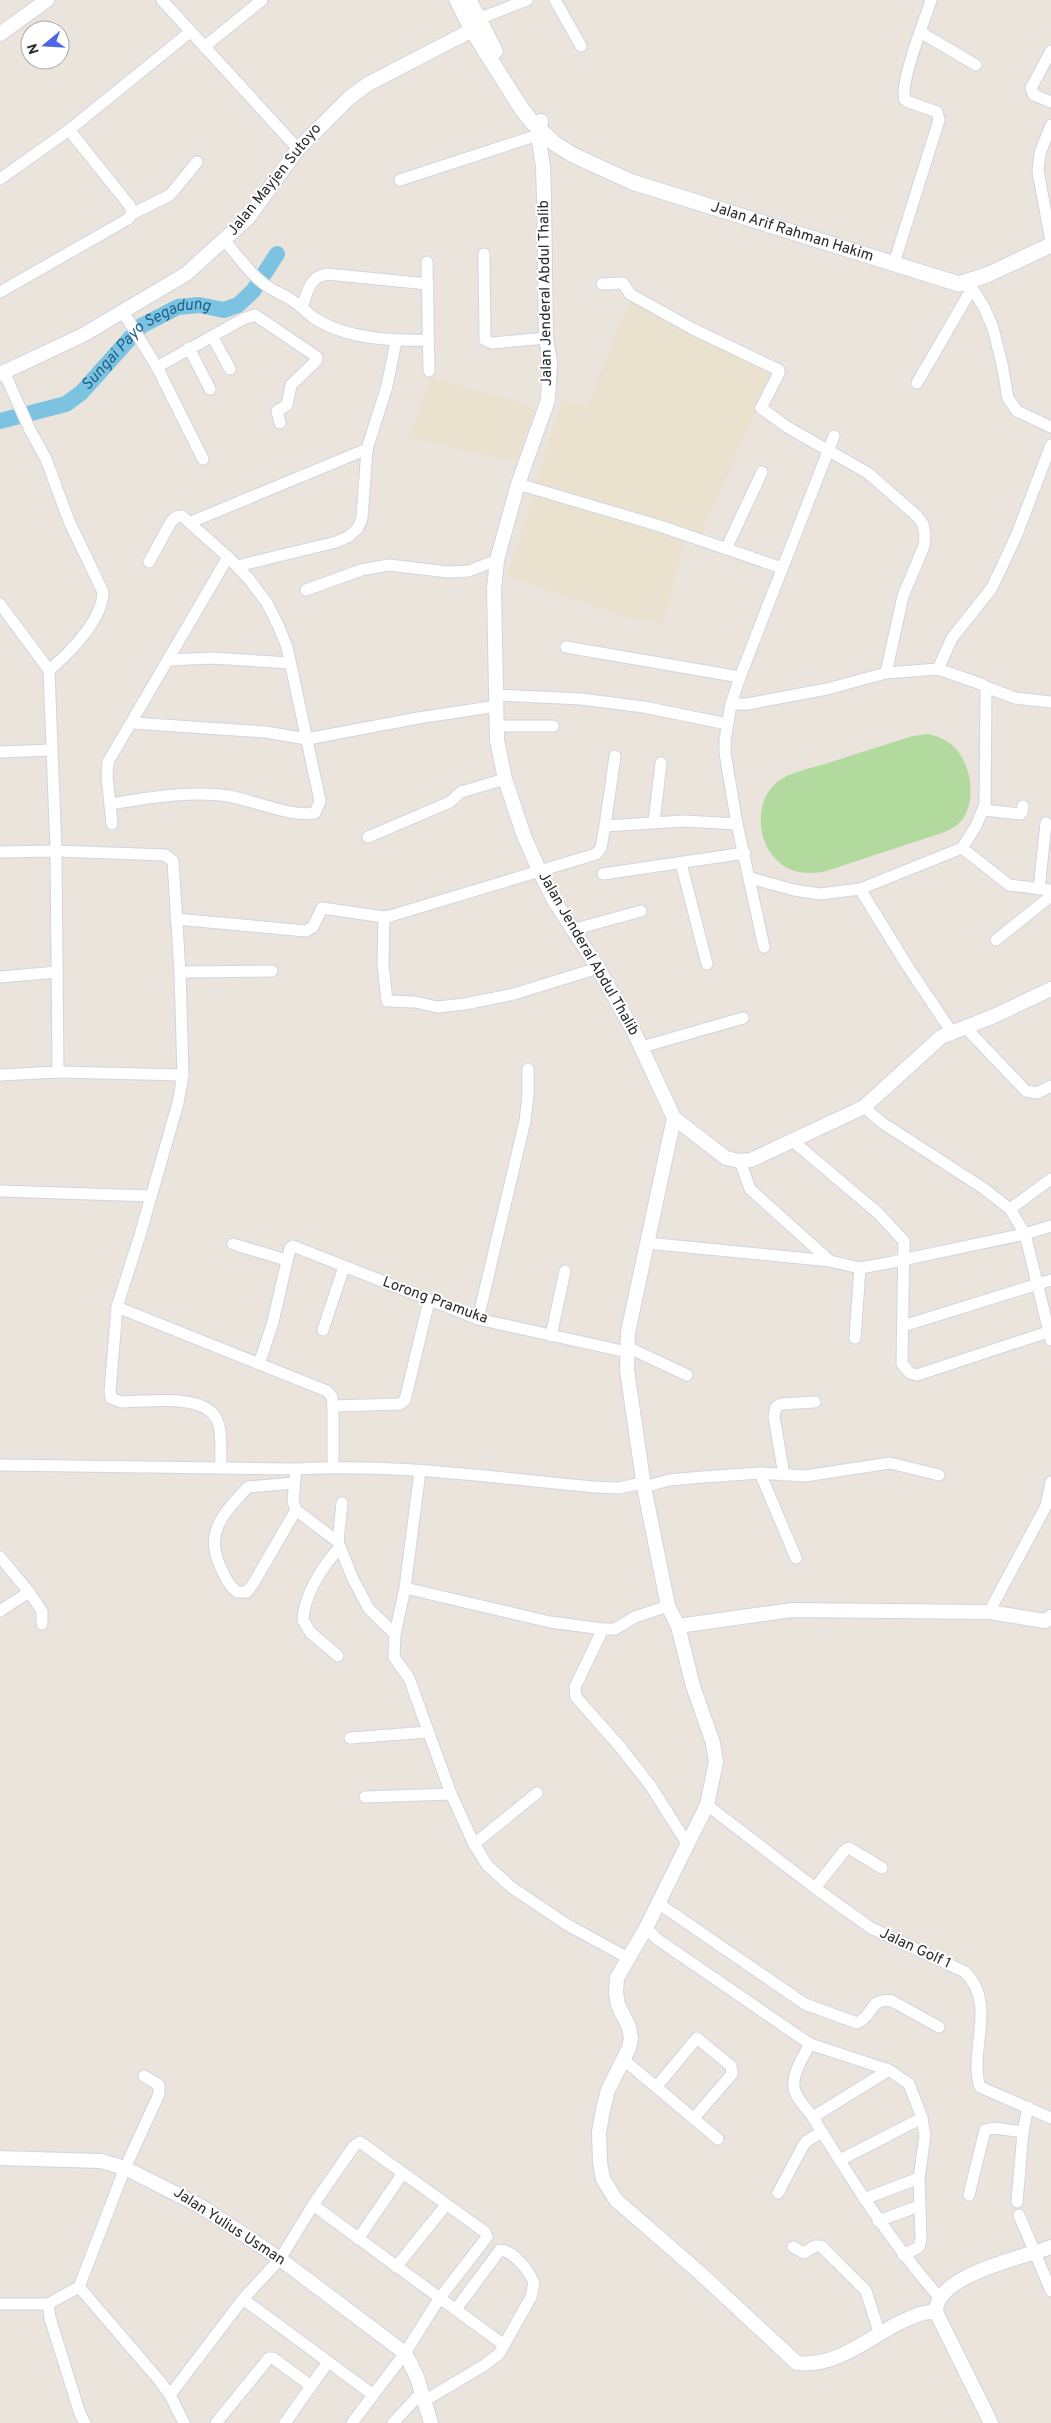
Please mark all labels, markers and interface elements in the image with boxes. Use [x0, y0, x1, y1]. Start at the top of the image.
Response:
north arrow [20, 20, 70, 70]
text: N [24, 41, 44, 56]
street label: Jalan Mayjen Sutoyo [224, 120, 326, 240]
street label: Jalan Arif Rahman Hakim [708, 198, 876, 266]
street label: Jalan Jenderal Abdul Thalib [535, 200, 557, 386]
water label: Sungai Payo Segadung [78, 295, 213, 395]
street label: Jalan Jenderal Abdul Thalib [533, 869, 643, 1039]
street label: Lorong Pramuka [380, 1273, 490, 1329]
street label: Jalan Golf 1 [876, 1924, 954, 1974]
street label: Jalan Yulius Usman [169, 2184, 289, 2270]

